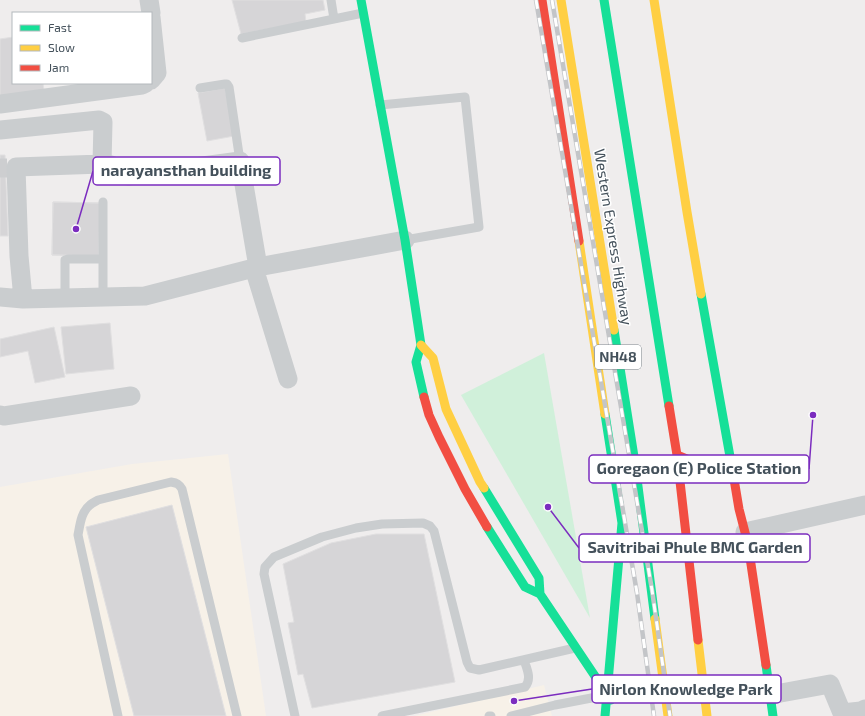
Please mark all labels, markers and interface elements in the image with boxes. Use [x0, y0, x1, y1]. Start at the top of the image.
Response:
legend [12, 12, 152, 84]
text: Fast [48, 20, 72, 34]
text: Slow [48, 40, 75, 54]
text: Jam [48, 60, 69, 74]
street label: Western Express Highway [591, 147, 637, 326]
callout: narayansthan building [93, 157, 280, 185]
text: narayansthan building [101, 160, 272, 180]
road number: NH48 [595, 345, 641, 369]
callout: Goregaon (E) Police Station [589, 455, 809, 483]
text: Goregaon (E) Police Station [597, 458, 801, 477]
callout: Savitribai Phule BMC Garden [579, 534, 810, 562]
text: Savitribai Phule BMC Garden [587, 537, 803, 556]
callout: Nirlon Knowledge Park [592, 675, 781, 703]
text: Nirlon Knowledge Park [599, 679, 773, 698]

